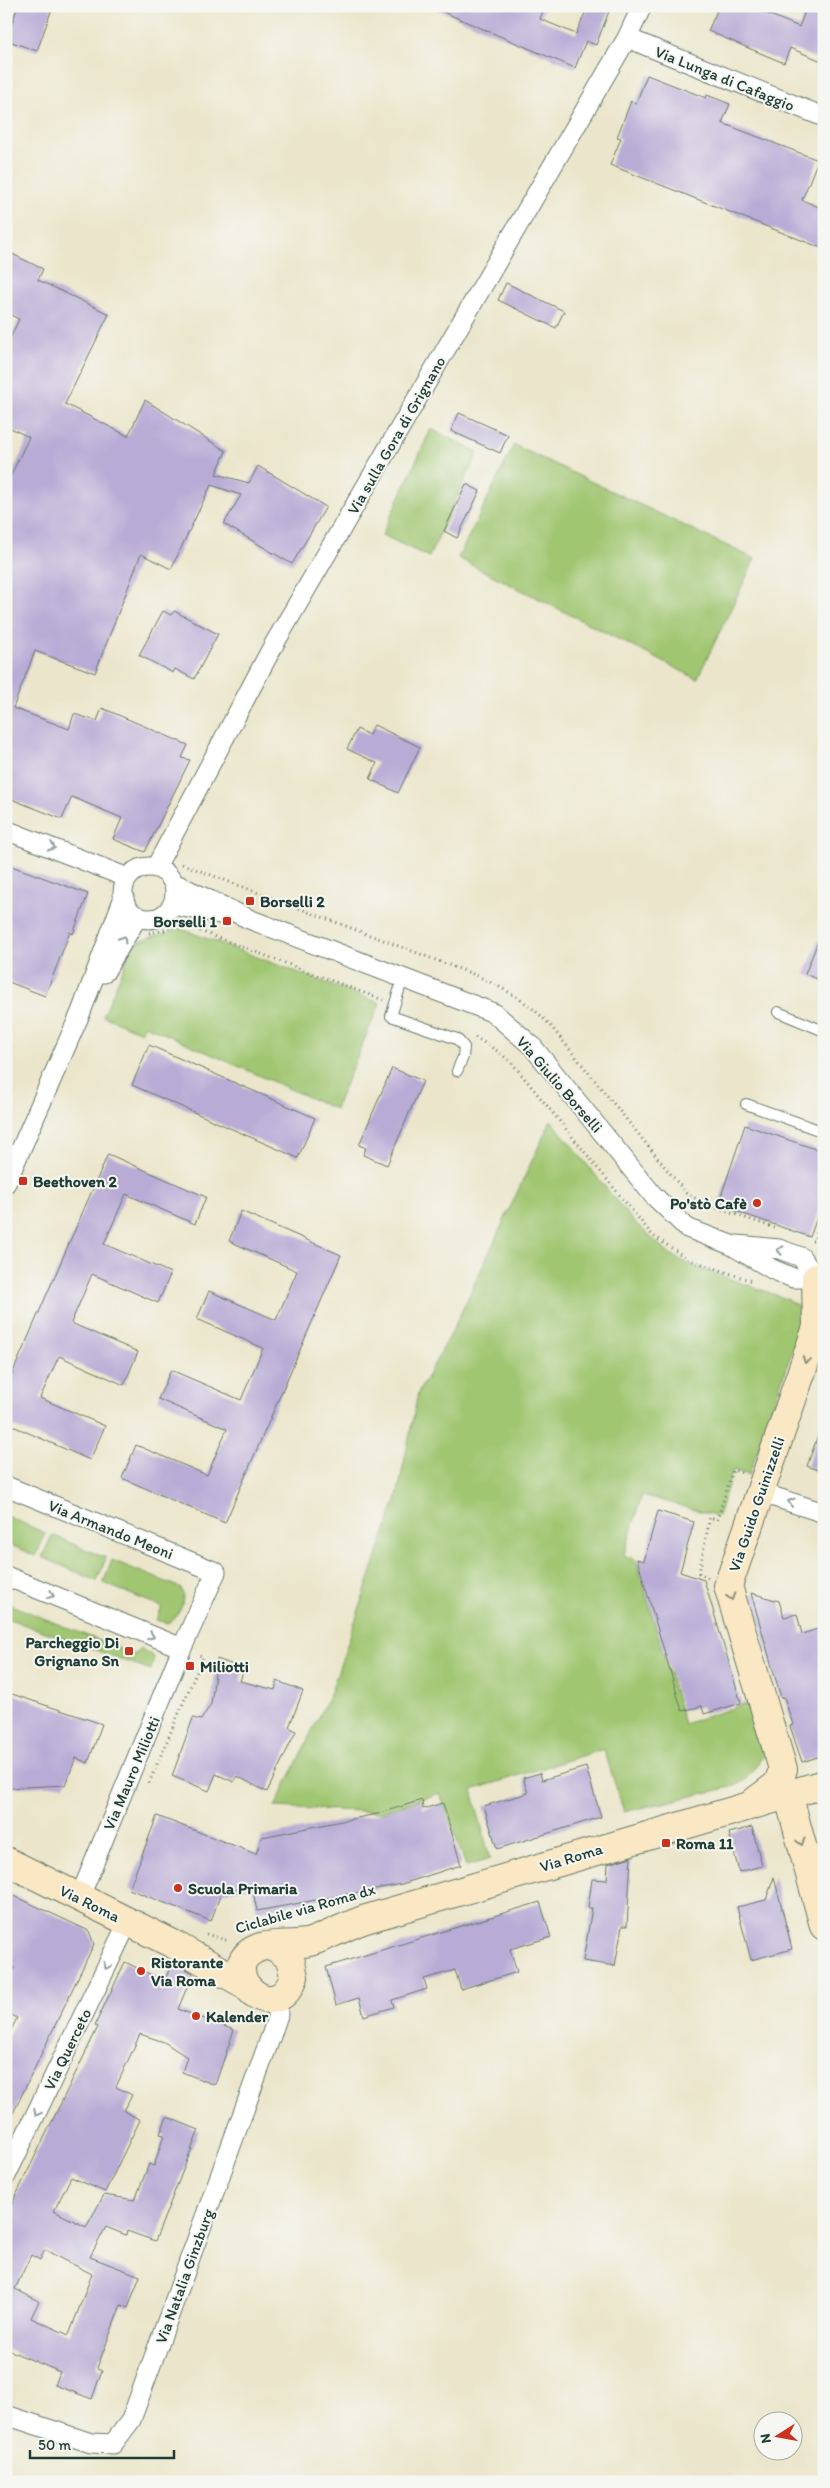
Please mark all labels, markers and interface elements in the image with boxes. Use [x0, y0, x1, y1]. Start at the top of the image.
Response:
street label: Via Lunga di Cafaggio [652, 42, 797, 115]
street label: Via sulla Gora di Grignano [343, 353, 450, 518]
one-way arrow [47, 841, 56, 852]
place label: Borselli 2 [260, 892, 325, 911]
marker: Borselli 2 [244, 895, 256, 907]
place label: Borselli 1 [153, 912, 218, 931]
marker: Borselli 1 [221, 915, 233, 927]
one-way arrow [117, 936, 127, 945]
street label: Via Giulio Borselli [513, 1032, 607, 1137]
place label: Beethoven 2 [33, 1172, 118, 1191]
marker: Beethoven 2 [17, 1175, 29, 1187]
place label: Po'stò Cafè [670, 1194, 747, 1213]
marker: Po'stò Cafè [751, 1197, 763, 1209]
one-way arrow [775, 1246, 784, 1256]
one-way arrow [801, 1355, 811, 1364]
street label: Via Guido Guinizzelli [724, 1434, 789, 1574]
street label: Via Armando Meoni [45, 1496, 176, 1563]
one-way arrow [788, 1498, 796, 1508]
one-way arrow [46, 1588, 55, 1599]
one-way arrow [726, 1592, 736, 1600]
one-way arrow [146, 1630, 155, 1640]
place label: Parcheggio Di Grignano Sn [25, 1633, 119, 1671]
marker: Parcheggio Di Grignano Sn [123, 1645, 135, 1657]
place label: Miliotti [200, 1657, 249, 1676]
marker: Miliotti [184, 1660, 196, 1672]
street label: Via Mauro Miliotti [99, 1713, 164, 1833]
place label: Roma 11 [676, 1834, 734, 1853]
marker: Roma 11 [660, 1837, 672, 1849]
one-way arrow [795, 1837, 806, 1846]
street label: Via Roma [537, 1839, 606, 1876]
place label: Scuola Primaria [188, 1879, 298, 1898]
street label: Ciclabile via Roma dx [233, 1879, 378, 1938]
street label: Via Roma [56, 1881, 124, 1926]
marker: Scuola Primaria [172, 1882, 184, 1894]
place label: Ristorante Via Roma [151, 1953, 224, 1990]
one-way arrow [103, 1961, 113, 1970]
marker: Ristorante Via Roma [135, 1965, 147, 1977]
street label: Via Querceto [40, 2005, 95, 2093]
place label: Kalender [206, 2007, 269, 2026]
marker: Kalender [190, 2010, 202, 2022]
one-way arrow [33, 2107, 43, 2116]
street label: Via Natalia Ginzburg [151, 2205, 218, 2346]
north arrow [752, 2410, 802, 2460]
scale bar [30, 2428, 174, 2460]
text: N [756, 2432, 775, 2445]
text: 50 m [38, 2436, 71, 2454]

